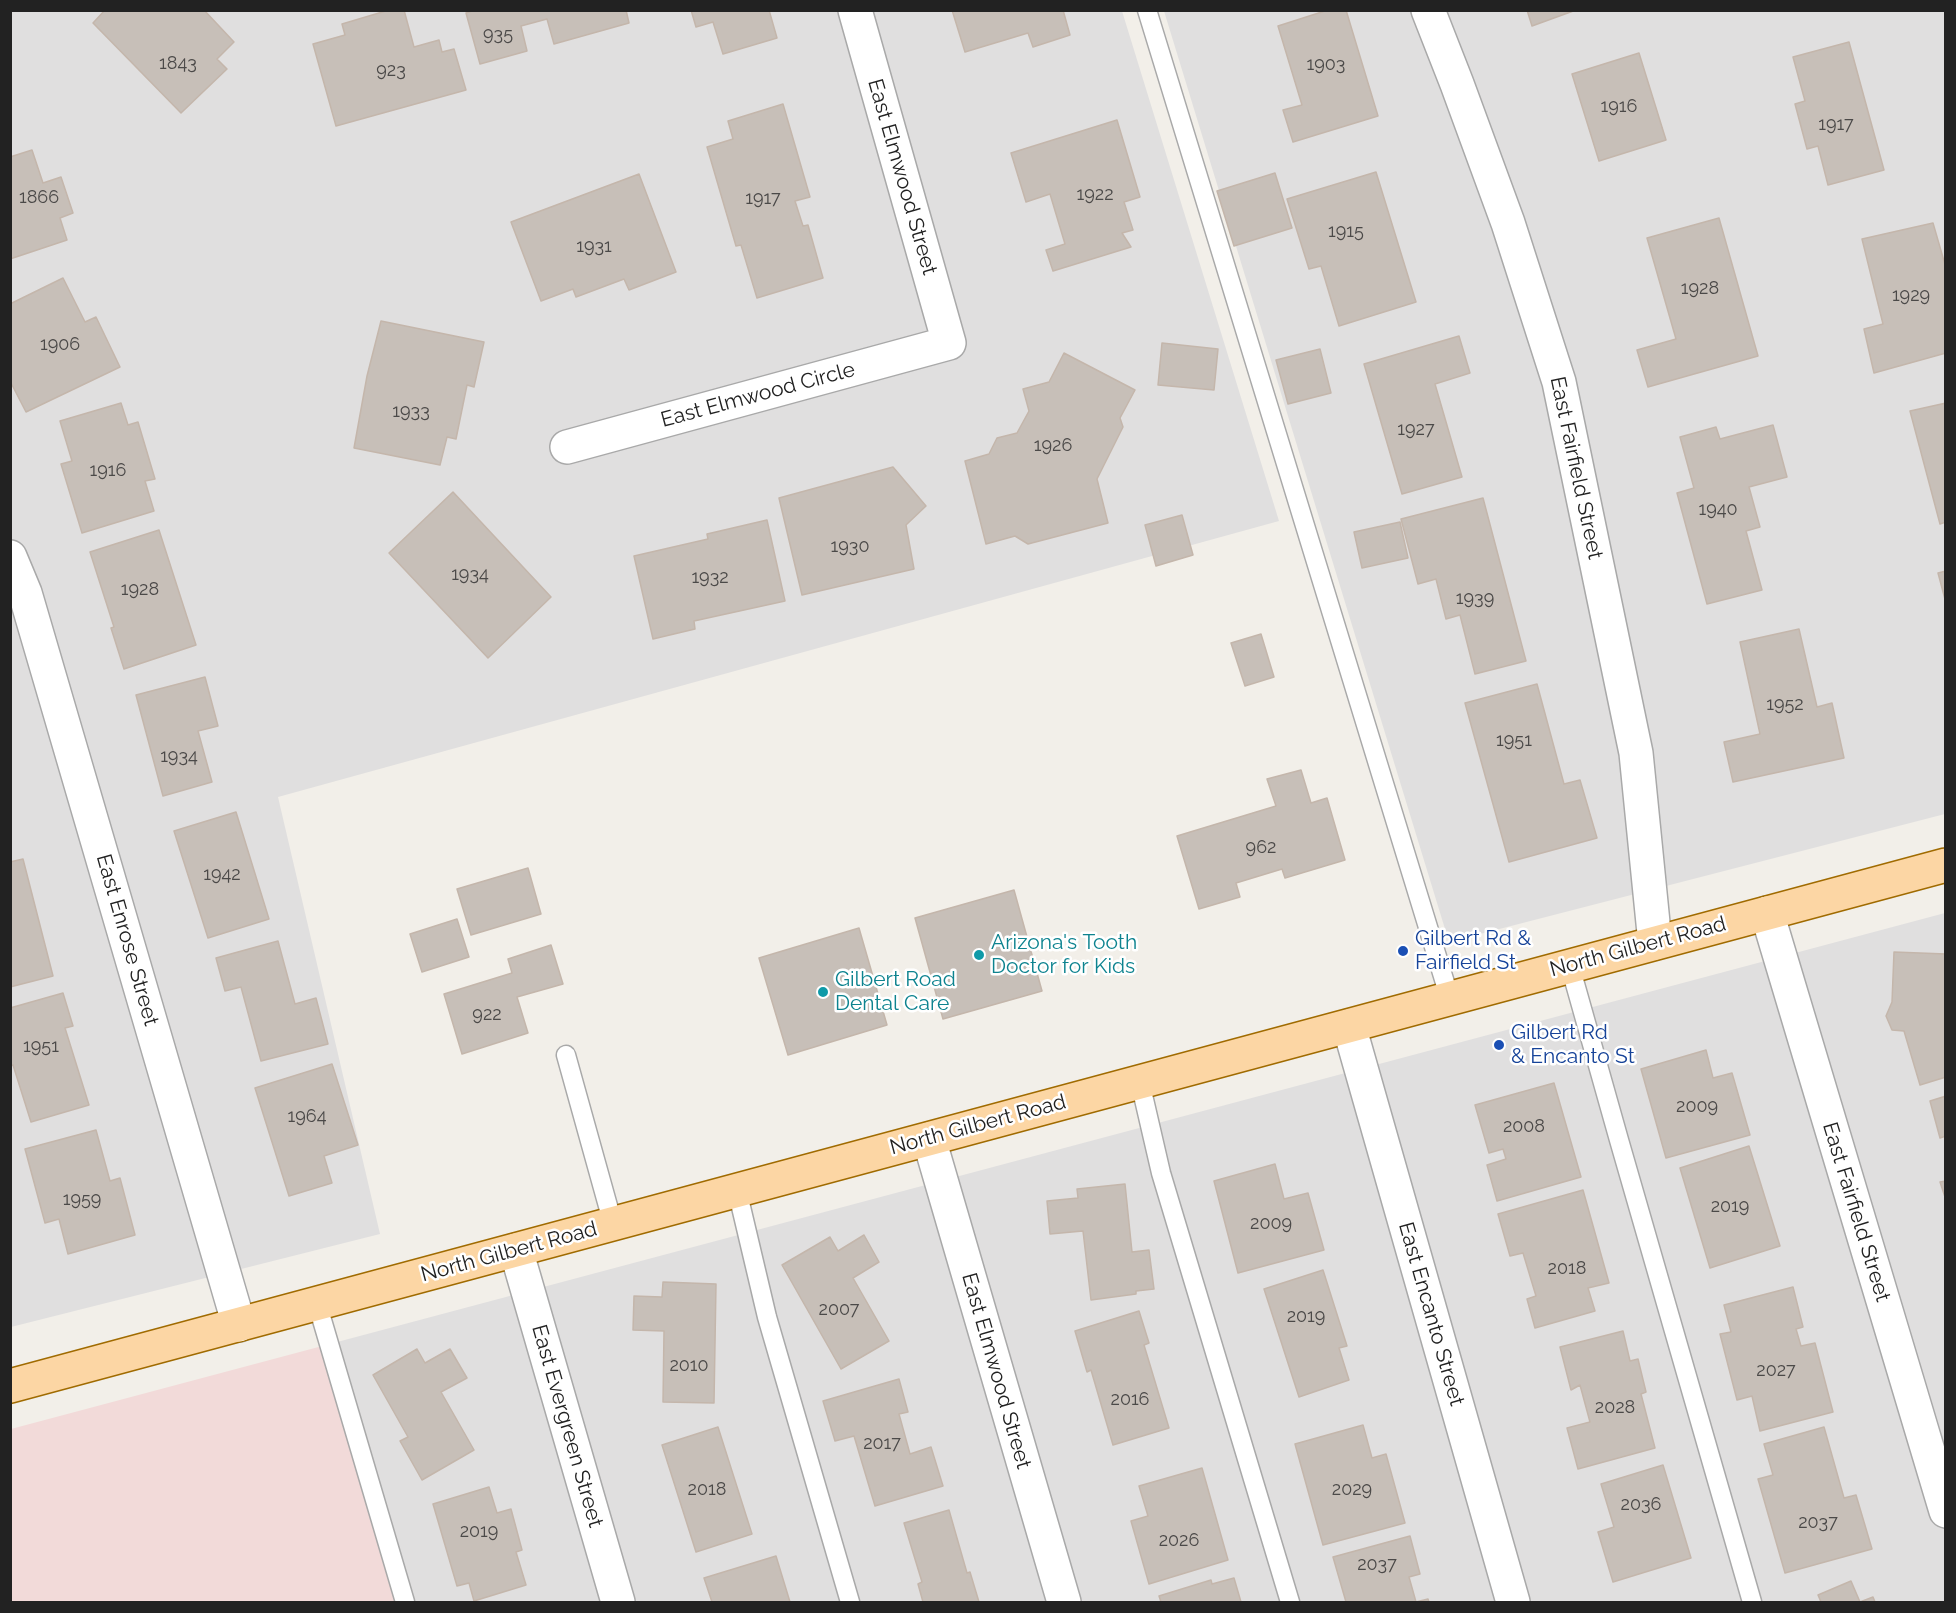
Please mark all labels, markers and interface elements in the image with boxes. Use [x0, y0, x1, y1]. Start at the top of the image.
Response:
house number: 935 [483, 24, 513, 46]
house number: 1843 [159, 53, 197, 75]
house number: 1903 [1307, 54, 1345, 76]
house number: 923 [376, 60, 406, 82]
street label: East Elmwood Street [862, 76, 942, 278]
house number: 1916 [1601, 96, 1637, 118]
house number: 1917 [1818, 114, 1854, 136]
house number: 1922 [1076, 184, 1114, 206]
house number: 1866 [19, 187, 59, 209]
house number: 1917 [745, 188, 781, 210]
house number: 1915 [1328, 221, 1364, 243]
house number: 1931 [576, 236, 612, 258]
house number: 1928 [1681, 278, 1719, 300]
house number: 1929 [1892, 285, 1930, 307]
house number: 1906 [40, 334, 80, 356]
street label: East Elmwood Circle [658, 357, 858, 433]
street label: East Fairfield Street [1544, 374, 1608, 562]
house number: 1933 [392, 401, 430, 423]
house number: 1927 [1397, 419, 1435, 441]
house number: 1926 [1034, 435, 1072, 457]
house number: 1916 [90, 460, 126, 482]
house number: 1940 [1698, 499, 1738, 521]
house number: 1930 [831, 536, 869, 558]
house number: 1934 [451, 564, 489, 586]
house number: 1932 [691, 567, 729, 589]
house number: 1928 [121, 579, 159, 601]
house number: 1939 [1456, 588, 1494, 610]
house number: 1952 [1766, 694, 1804, 716]
house number: 1951 [1496, 730, 1532, 752]
house number: 1934 [160, 746, 198, 768]
house number: 962 [1246, 837, 1276, 859]
street label: East Enrose Street [90, 851, 164, 1029]
house number: 1942 [203, 864, 241, 886]
street label: North Gilbert Road [1547, 911, 1729, 983]
place label: Gilbert Rd & Fairfield St [1415, 926, 1531, 976]
place label: Arizona's Tooth Doctor for Kids [991, 930, 1137, 980]
marker: Gilbert Rd & Fairfield St [1396, 944, 1410, 958]
marker: Arizona's Tooth Doctor for Kids [972, 948, 986, 962]
place label: Gilbert Road Dental Care [835, 967, 956, 1017]
marker: Gilbert Road Dental Care [816, 985, 830, 999]
house number: 922 [472, 1004, 502, 1026]
place label: Gilbert Rd & Encanto St [1511, 1020, 1635, 1070]
house number: 1951 [23, 1036, 59, 1058]
marker: Gilbert Rd & Encanto St [1492, 1038, 1506, 1052]
street label: North Gilbert Road [887, 1089, 1069, 1161]
house number: 2009 [1676, 1096, 1718, 1118]
house number: 1964 [288, 1106, 326, 1128]
house number: 2008 [1503, 1116, 1545, 1138]
street label: East Fairfield Street [1817, 1119, 1895, 1305]
house number: 1959 [63, 1189, 101, 1211]
house number: 2019 [1711, 1196, 1749, 1218]
house number: 2009 [1250, 1213, 1292, 1235]
street label: North Gilbert Road [418, 1216, 600, 1288]
street label: East Encanto Street [1393, 1219, 1469, 1409]
house number: 2018 [1548, 1258, 1586, 1280]
street label: East Elmwood Street [956, 1270, 1036, 1472]
house number: 2007 [819, 1299, 859, 1321]
house number: 2019 [1287, 1306, 1325, 1328]
street label: East Evergreen Street [526, 1322, 608, 1530]
house number: 2010 [669, 1355, 709, 1377]
house number: 2027 [1756, 1360, 1796, 1382]
house number: 2016 [1111, 1389, 1149, 1411]
house number: 2028 [1595, 1397, 1635, 1419]
house number: 2017 [863, 1433, 901, 1455]
house number: 2018 [688, 1479, 726, 1501]
house number: 2029 [1332, 1479, 1372, 1501]
house number: 2036 [1621, 1494, 1661, 1516]
house number: 2037 [1798, 1512, 1838, 1534]
house number: 2019 [460, 1521, 498, 1543]
house number: 2026 [1159, 1530, 1199, 1552]
house number: 2037 [1357, 1554, 1397, 1576]

